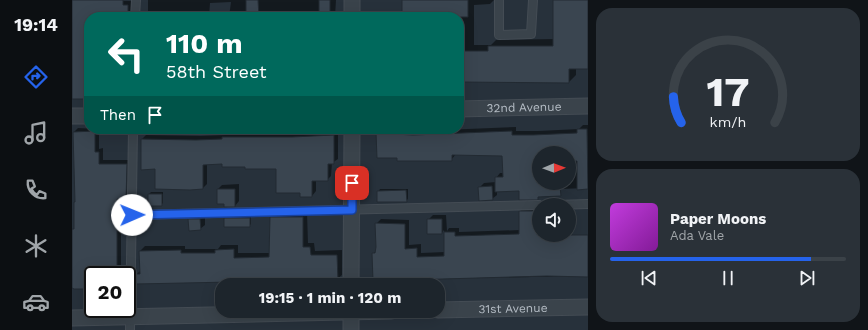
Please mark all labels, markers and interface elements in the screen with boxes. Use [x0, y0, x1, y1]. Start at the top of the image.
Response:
text: 19:14 [14, 14, 58, 35]
text: 110 m [166, 27, 243, 60]
icon: left [100, 28, 152, 80]
text: 58th Street [166, 61, 267, 82]
icon: directions [22, 63, 50, 91]
text: 17 [706, 66, 750, 115]
street label: 32nd Avenue [486, 100, 562, 115]
icon: arrive [144, 104, 166, 126]
text: Then [100, 106, 136, 124]
text: km/h [710, 113, 746, 129]
icon: music [22, 119, 50, 147]
north arrow [532, 146, 576, 190]
map controls [532, 146, 576, 242]
pin [335, 166, 369, 200]
icon: arrive [341, 172, 363, 194]
icon: phone [22, 176, 50, 204]
position arrow [111, 194, 153, 236]
button: sound [532, 198, 576, 242]
text: Paper Moons [670, 210, 766, 228]
text: Ada Vale [670, 228, 724, 243]
icon: climate [22, 232, 50, 260]
speed limit sign: 20 [84, 266, 136, 318]
icon: previous [638, 267, 660, 289]
icon: pause [717, 267, 739, 289]
icon: next [796, 267, 818, 289]
icon: car [22, 288, 50, 316]
text: 19:15 · 1 min · 120 m [259, 289, 401, 307]
street label: 31st Avenue [478, 301, 548, 316]

